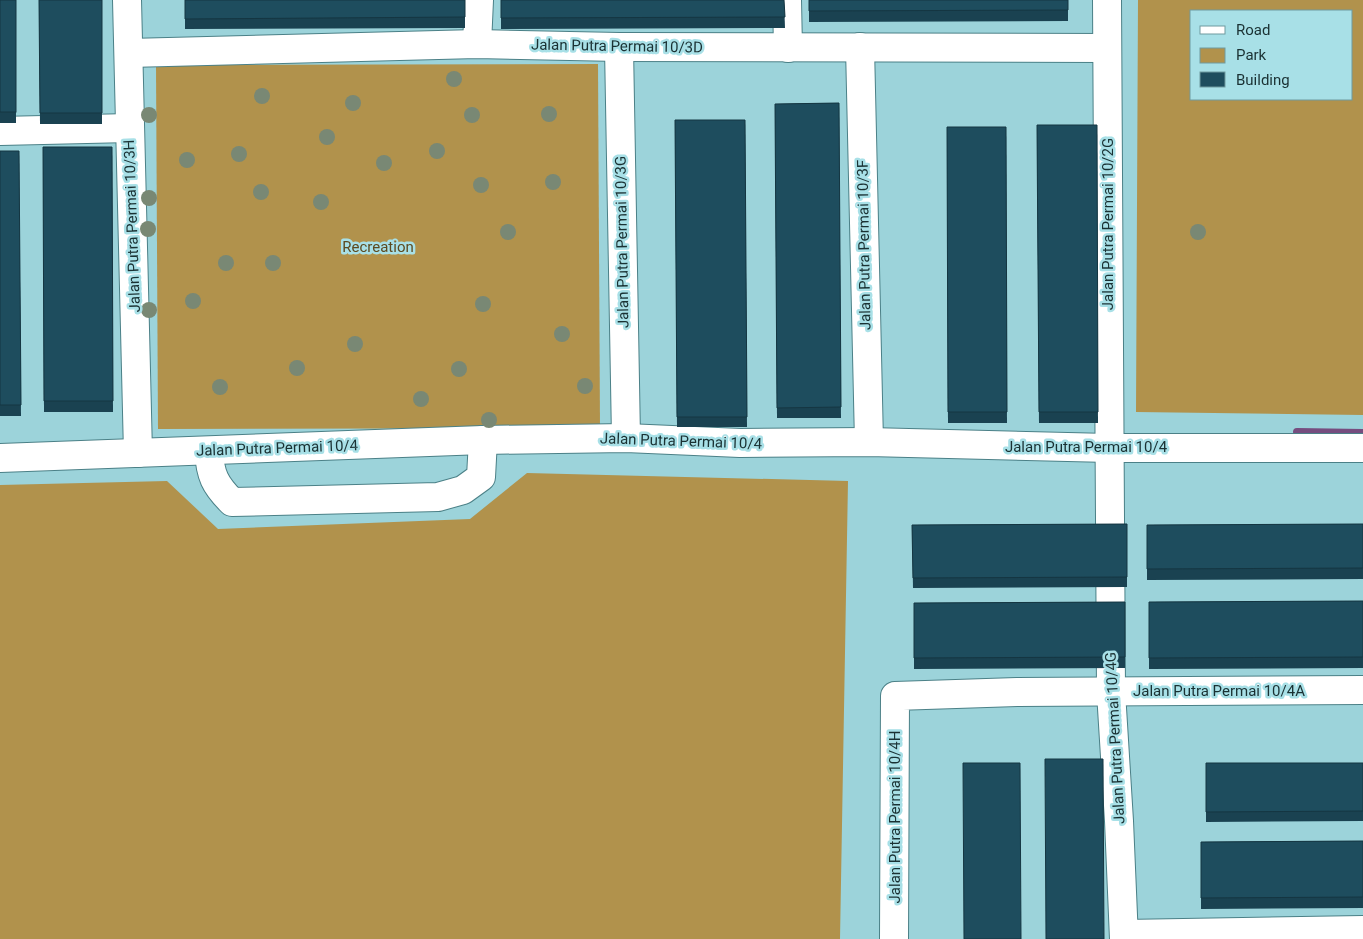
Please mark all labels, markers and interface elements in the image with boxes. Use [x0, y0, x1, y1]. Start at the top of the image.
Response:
legend [1190, 10, 1353, 100]
text: Road [1236, 21, 1270, 39]
street label: Jalan Putra Permai 10/3D [531, 36, 703, 56]
text: Park [1236, 46, 1267, 64]
text: Building [1236, 71, 1290, 89]
street label: Jalan Putra Permai 10/2G [1099, 138, 1117, 310]
street label: Jalan Putra Permai 10/3H [120, 139, 144, 313]
street label: Jalan Putra Permai 10/3G [611, 156, 633, 328]
street label: Jalan Putra Permai 10/3F [854, 160, 874, 330]
park label: Recreation [342, 238, 414, 256]
street label: Jalan Putra Permai 10/4 [600, 429, 763, 453]
street label: Jalan Putra Permai 10/4 [196, 436, 359, 460]
street label: Jalan Putra Permai 10/4 [1005, 438, 1168, 456]
street label: Jalan Putra Permai 10/4G [1102, 651, 1128, 825]
street label: Jalan Putra Permai 10/4A [1133, 682, 1305, 700]
street label: Jalan Putra Permai 10/4H [886, 731, 904, 903]

